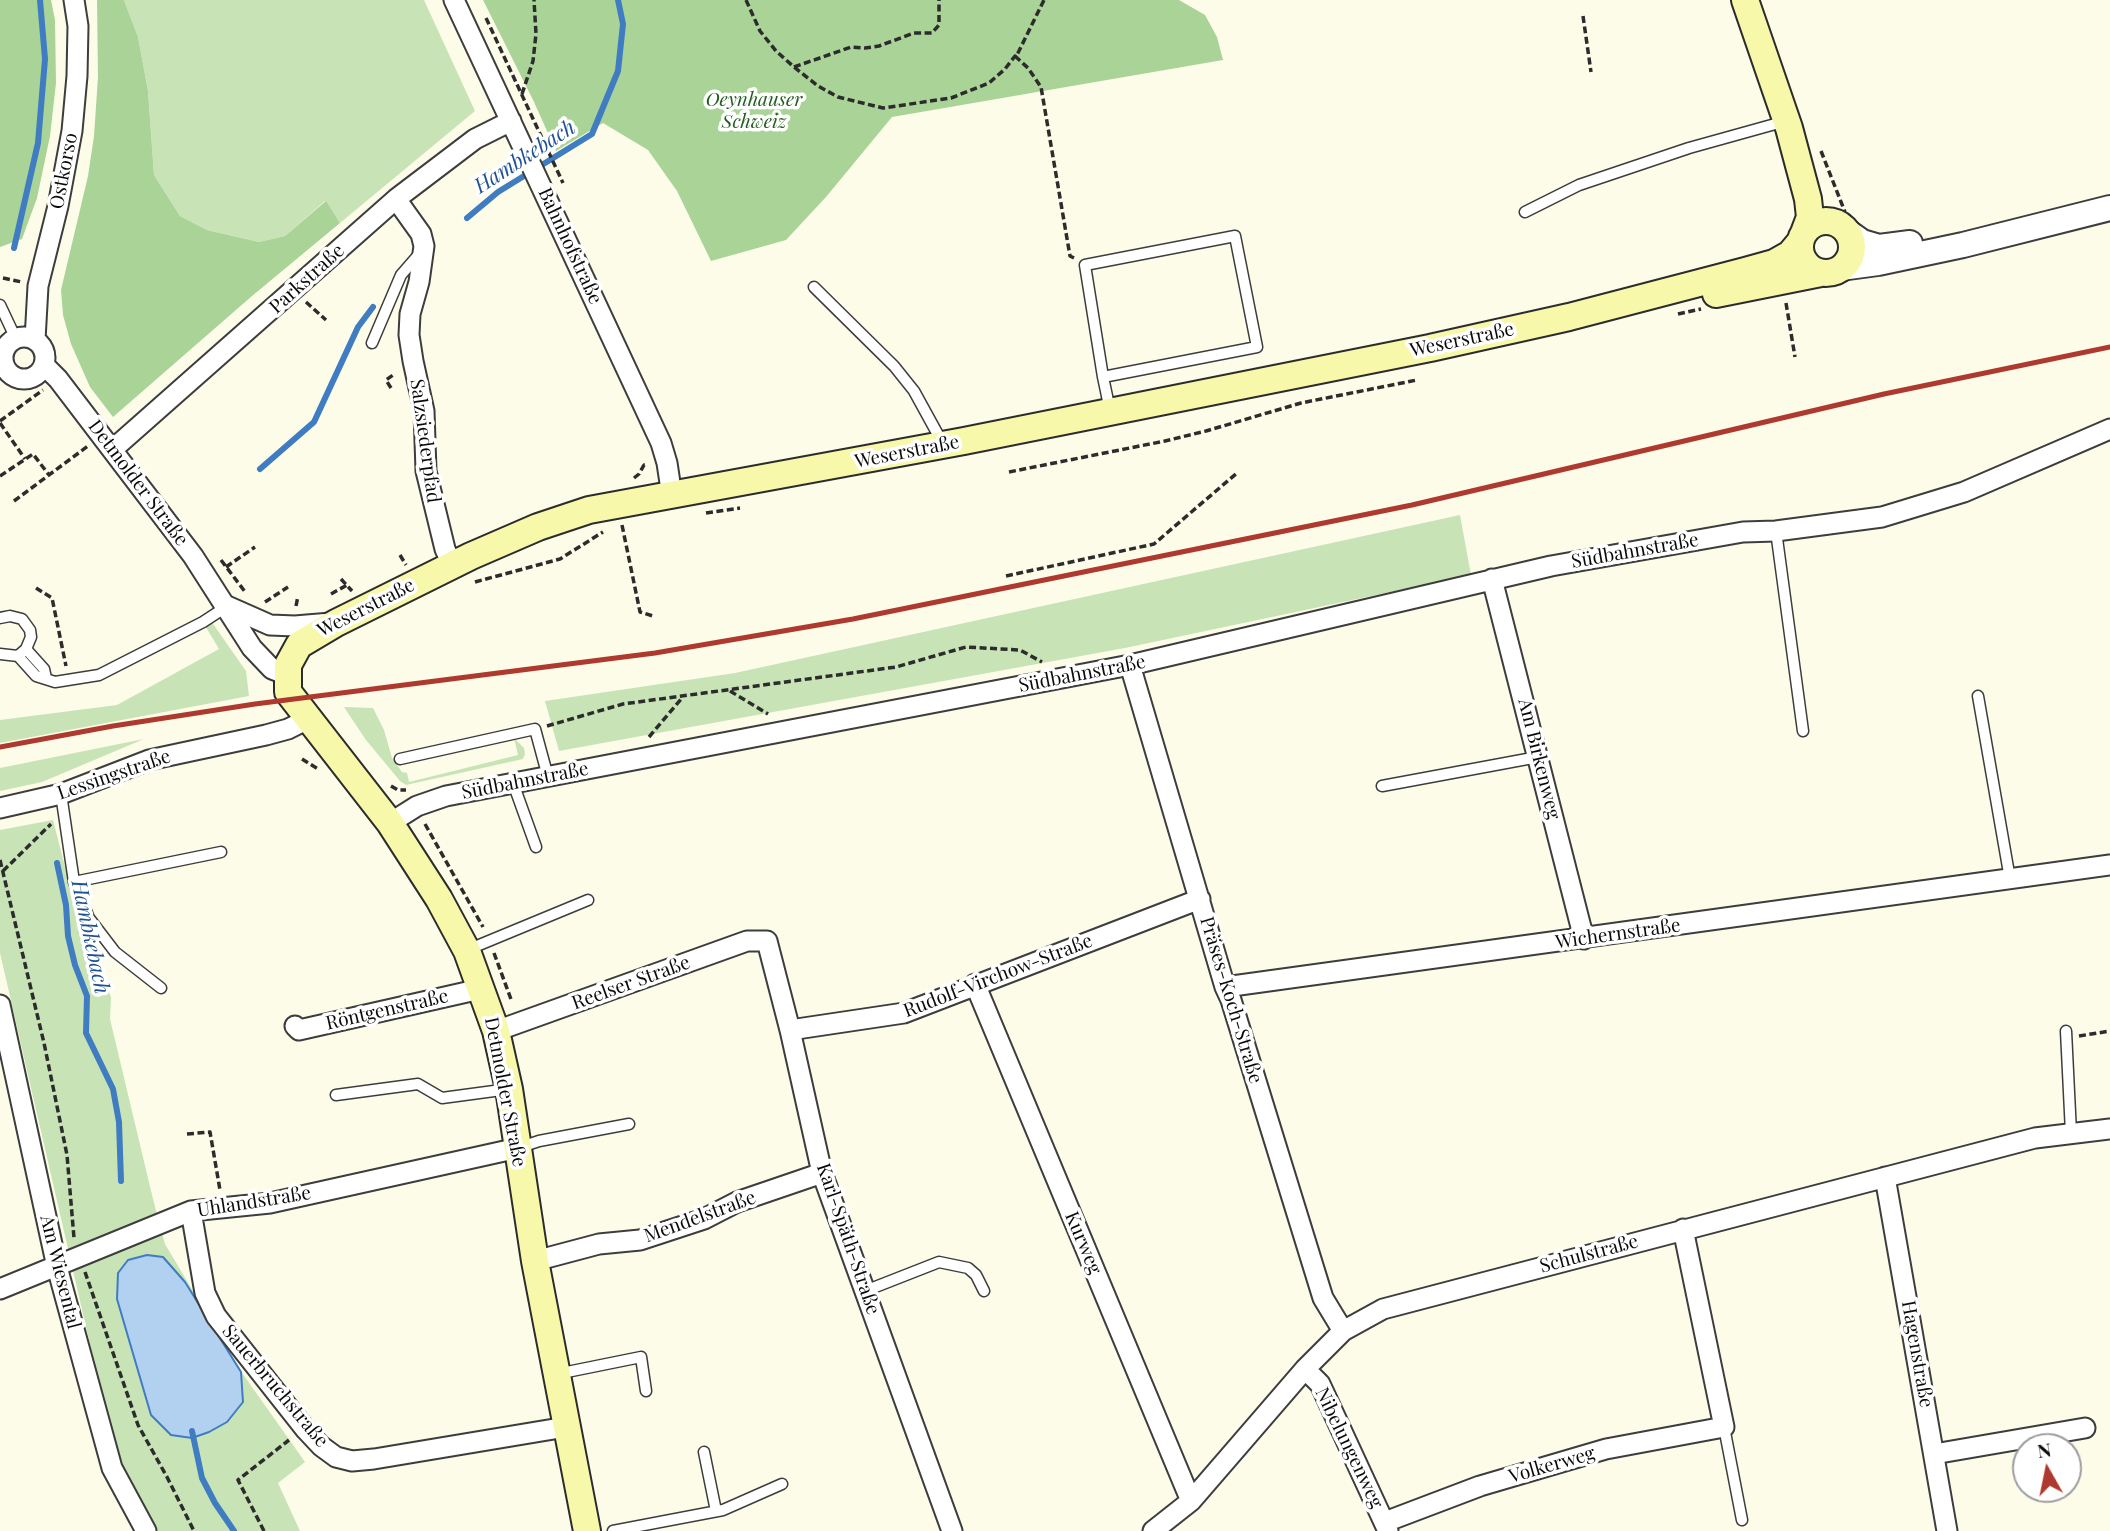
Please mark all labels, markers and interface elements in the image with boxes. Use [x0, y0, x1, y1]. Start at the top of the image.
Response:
park label: Oeynhauser Schweiz [706, 89, 802, 133]
water label: Hambkebach [470, 115, 580, 199]
street label: Ostkorso [45, 131, 83, 211]
street label: Bahnhofstraße [533, 184, 607, 308]
street label: Parkstraße [265, 239, 349, 319]
street label: Weserstraße [1408, 318, 1516, 362]
street label: Salzsiederpfad [405, 378, 445, 504]
street label: Detmolder Straße [83, 415, 193, 551]
street label: Weserstraße [853, 431, 961, 473]
street label: Südbahnstraße [1570, 529, 1700, 573]
street label: Weserstraße [314, 574, 418, 642]
street label: Südbahnstraße [1017, 651, 1147, 697]
street label: Am Birkenweg [1513, 696, 1565, 822]
street label: Lessingstraße [54, 745, 174, 805]
street label: Südbahnstraße [460, 758, 590, 804]
water label: Hambkebach [66, 878, 114, 996]
street label: Präses-Koch-Straße [1195, 914, 1267, 1086]
street label: Wichernstraße [1554, 914, 1682, 954]
street label: Rudolf-Virchow-Straße [900, 929, 1096, 1023]
street label: Reelser Straße [569, 951, 693, 1015]
street label: Röntgenstraße [324, 985, 450, 1035]
street label: Detmolder Straße [479, 1015, 531, 1169]
street label: Karl-Späth-Straße [811, 1160, 885, 1318]
street label: Uhlandstraße [195, 1182, 313, 1222]
street label: Mendelstraße [641, 1186, 759, 1248]
street label: Kurweg [1060, 1208, 1106, 1278]
street label: Am Wiesental [35, 1213, 85, 1331]
street label: Schulstraße [1537, 1230, 1641, 1278]
street label: Hagenstraße [1896, 1299, 1938, 1409]
street label: Sauerbruchstraße [217, 1320, 333, 1452]
street label: Nibelungenweg [1310, 1384, 1388, 1512]
north arrow [2012, 1433, 2082, 1503]
text: N [2035, 1435, 2053, 1463]
street label: Volkerweg [1506, 1442, 1598, 1488]

